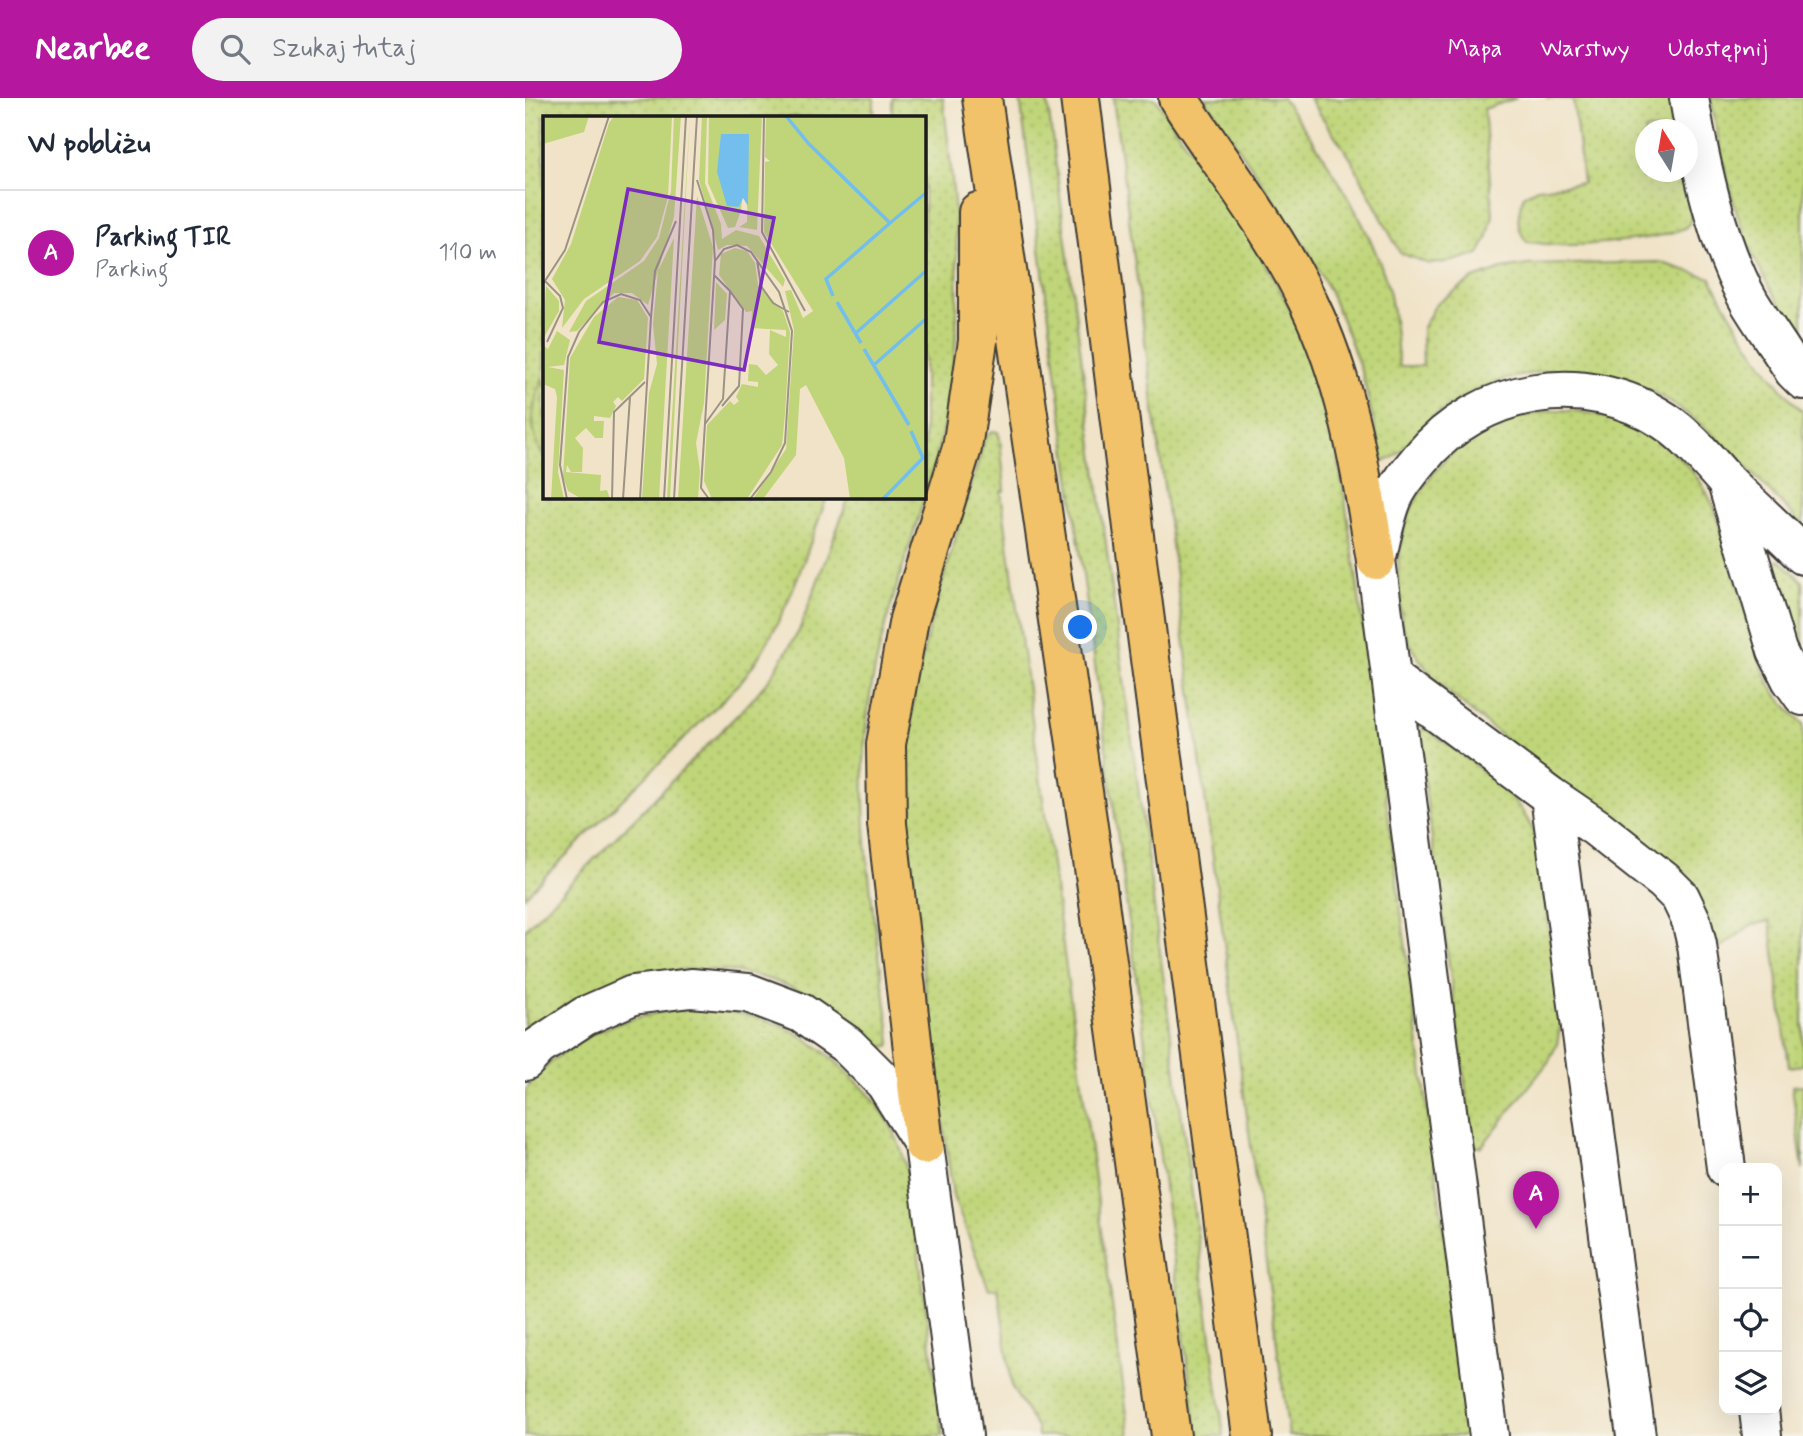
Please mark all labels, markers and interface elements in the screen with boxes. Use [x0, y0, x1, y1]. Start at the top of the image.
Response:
search box [192, 18, 682, 81]
text: Nearbee [35, 27, 150, 71]
icon: search [216, 30, 254, 68]
text: Szukaj tutaj [272, 32, 416, 66]
text: Mapa [1447, 34, 1502, 65]
text: Warstwy [1540, 34, 1630, 65]
text: Udostępnij [1668, 34, 1768, 65]
inset map [543, 116, 926, 499]
north arrow [1635, 119, 1698, 182]
text: W pobliżu [28, 124, 151, 163]
text: Parking TIR [95, 221, 231, 255]
text: A [43, 238, 59, 268]
text: 110 m [438, 238, 497, 268]
text: Parking [95, 255, 168, 285]
your location [1063, 610, 1097, 644]
map controls [1719, 1163, 1782, 1415]
button: + [1719, 1163, 1782, 1226]
pin: A [1513, 1171, 1559, 1229]
button: − [1719, 1226, 1782, 1289]
button: locate [1719, 1289, 1782, 1352]
button: layers [1719, 1352, 1782, 1415]

